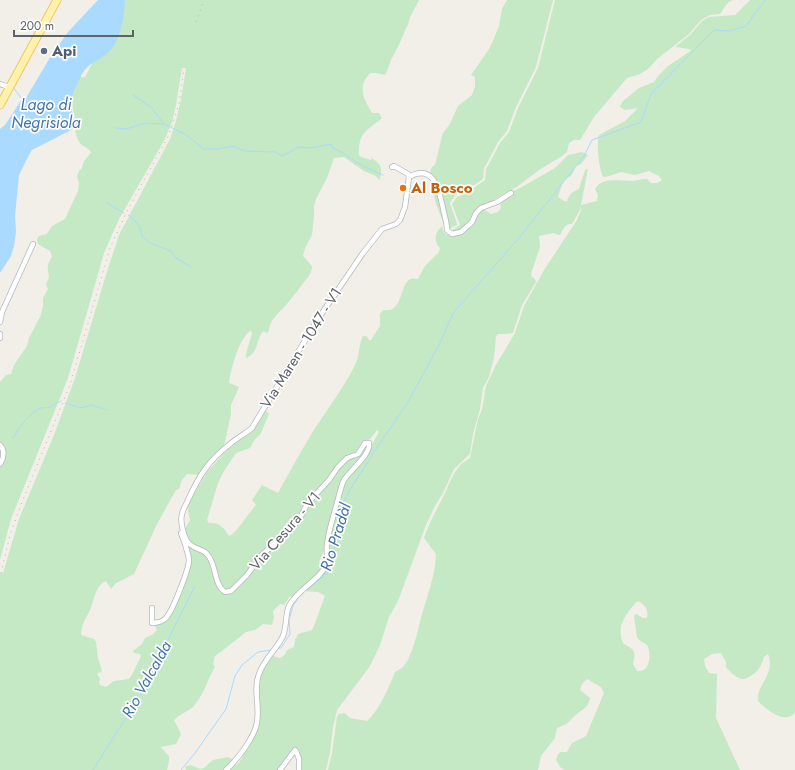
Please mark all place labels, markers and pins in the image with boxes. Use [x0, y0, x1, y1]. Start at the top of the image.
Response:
place label: Api [51, 40, 76, 62]
marker: Api [39, 46, 49, 56]
place label: Al Bosco [410, 177, 473, 199]
marker: Al Bosco [398, 183, 408, 193]

